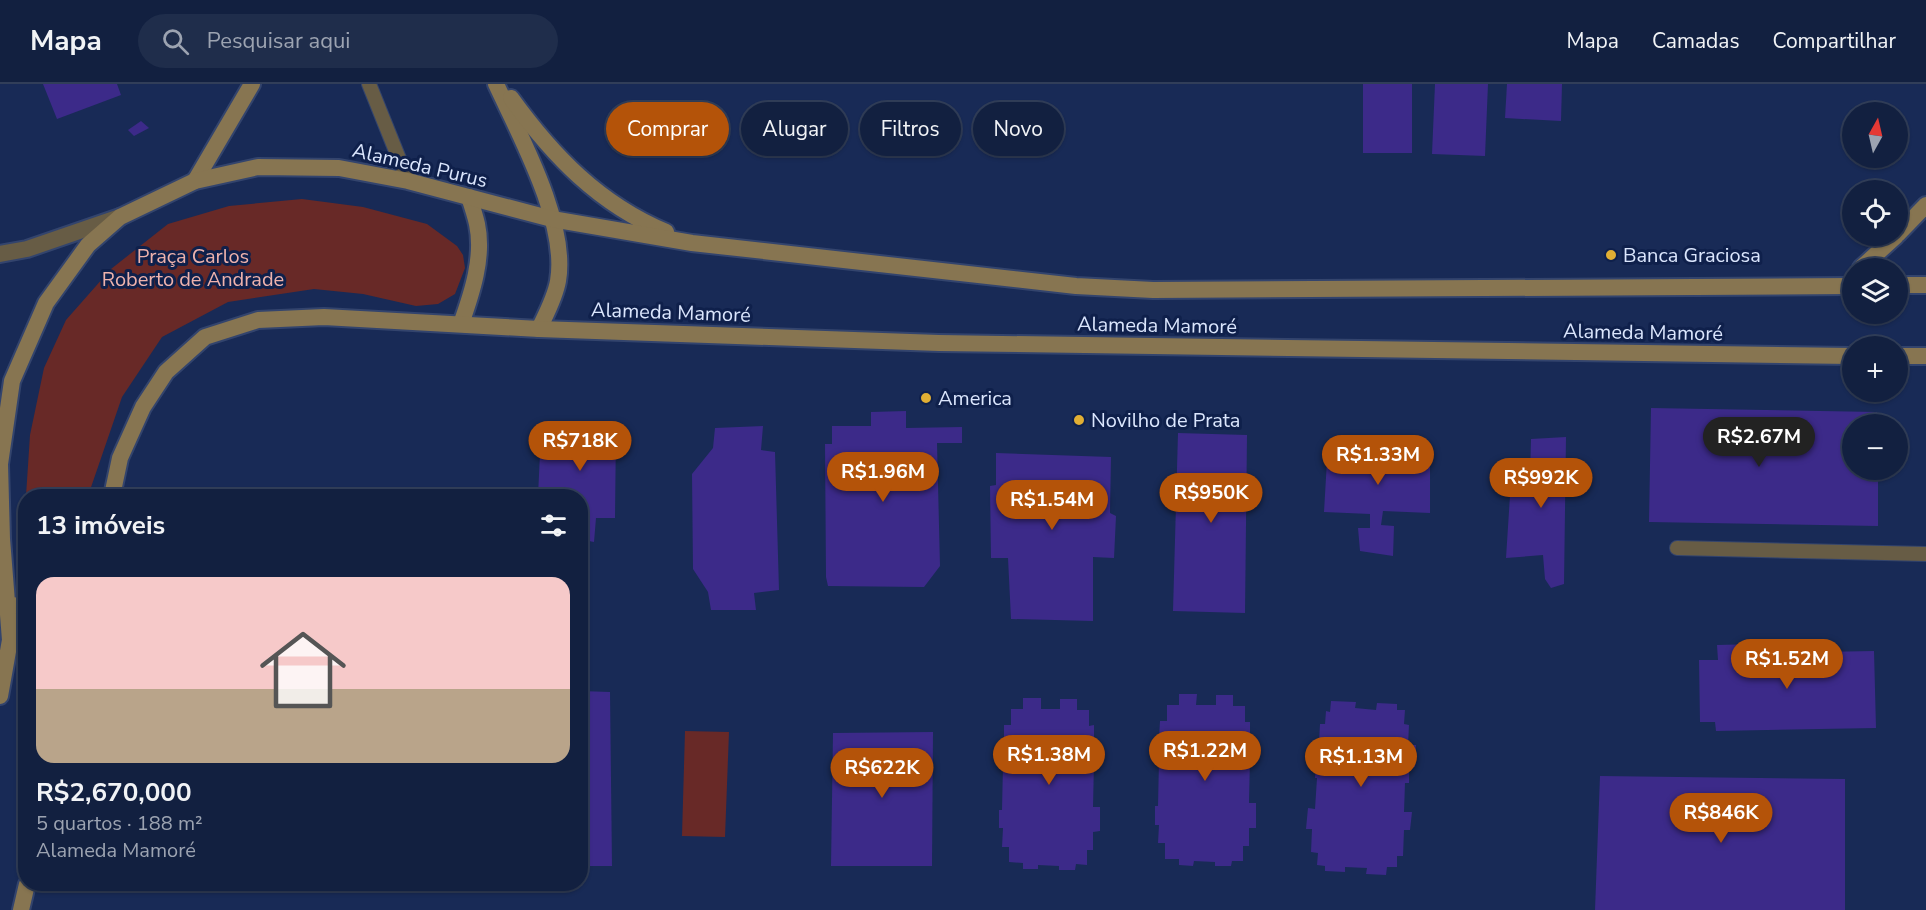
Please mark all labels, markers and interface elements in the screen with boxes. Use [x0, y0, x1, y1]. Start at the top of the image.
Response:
search box [138, 14, 558, 68]
text: Mapa [30, 22, 102, 60]
icon: search [159, 25, 192, 58]
text: Pesquisar aqui [207, 26, 350, 56]
text: Mapa [1567, 27, 1619, 55]
text: Camadas [1652, 27, 1739, 55]
text: Compartilhar [1772, 27, 1896, 55]
chip: Comprar [606, 102, 729, 156]
chip: Alugar [741, 102, 848, 156]
chip: Filtros [860, 102, 961, 156]
chip: Novo [973, 102, 1064, 156]
north arrow [1842, 102, 1908, 168]
map controls [1842, 102, 1908, 480]
street label: Alameda Purus [350, 137, 490, 194]
button: locate [1842, 180, 1908, 246]
place label: Banca Graciosa [1623, 242, 1761, 269]
park label: Praça Carlos Roberto de Andrade [102, 243, 284, 293]
marker: Banca Graciosa [1604, 248, 1618, 262]
button: layers [1842, 258, 1908, 324]
street label: Alameda Mamoré [591, 296, 751, 329]
street label: Alameda Mamoré [1077, 311, 1237, 340]
street label: Alameda Mamoré [1563, 318, 1723, 347]
button: + [1842, 336, 1908, 402]
place label: America [938, 385, 1012, 412]
marker: America [919, 391, 933, 405]
place label: Novilho de Prata [1091, 407, 1240, 434]
marker: Novilho de Prata [1072, 413, 1086, 427]
button: − [1842, 414, 1908, 480]
pin: R$2.67M [1704, 417, 1814, 468]
pin: R$718K [531, 421, 629, 472]
text: R$2.67M [1717, 423, 1801, 450]
text: R$718K [543, 427, 618, 454]
pin: R$1.33M [1323, 435, 1433, 486]
text: R$1.33M [1336, 441, 1420, 468]
pin: R$1.96M [828, 452, 938, 503]
text: R$1.96M [841, 458, 925, 485]
pin: R$992K [1492, 458, 1590, 509]
text: R$992K [1504, 464, 1579, 491]
pin: R$950K [1162, 473, 1260, 524]
text: R$950K [1174, 479, 1249, 506]
pin: R$1.54M [997, 480, 1107, 531]
text: R$1.54M [1010, 486, 1094, 513]
text: 13 imóveis [36, 508, 165, 543]
icon: filters [537, 509, 570, 542]
icon: home [249, 616, 357, 724]
pin: R$1.52M [1732, 639, 1842, 690]
text: R$1.52M [1745, 645, 1829, 672]
pin: R$1.22M [1150, 731, 1260, 782]
pin: R$1.38M [994, 735, 1104, 786]
text: R$1.22M [1163, 737, 1247, 764]
pin: R$1.13M [1306, 737, 1416, 788]
text: R$1.38M [1007, 741, 1091, 768]
text: R$1.13M [1319, 743, 1403, 770]
pin: R$622K [833, 748, 931, 799]
text: R$622K [845, 754, 920, 781]
text: R$2,670,000 [36, 775, 192, 810]
pin: R$846K [1672, 793, 1770, 844]
text: R$846K [1684, 799, 1759, 826]
text: 5 quartos · 188 m² [36, 810, 203, 837]
text: Alameda Mamoré [36, 837, 196, 864]

